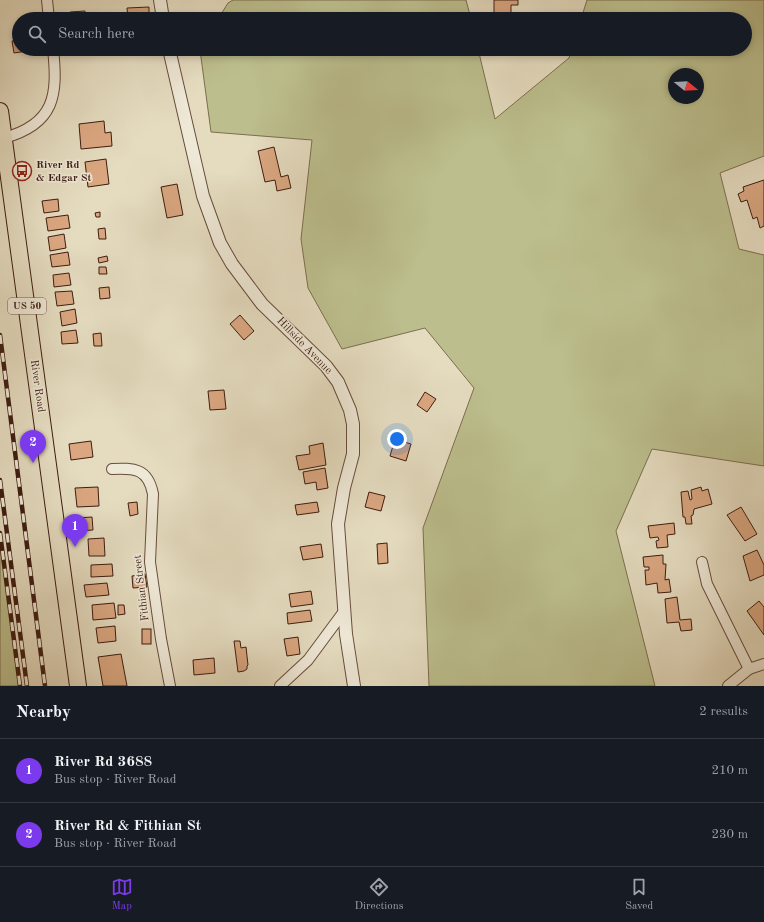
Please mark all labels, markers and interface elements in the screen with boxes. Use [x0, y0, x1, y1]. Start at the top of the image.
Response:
search box [12, 12, 752, 56]
icon: search [26, 23, 48, 45]
text: Search here [58, 27, 135, 42]
north arrow [668, 68, 704, 104]
bus stop icon: River Rd & Edgar St [11, 160, 33, 182]
place label: River Rd & Edgar St [36, 160, 92, 184]
road number: US 50 [8, 298, 46, 314]
street label: Hillside Avenue [274, 316, 334, 376]
street label: River Road [28, 359, 46, 413]
your location [387, 429, 407, 449]
pin: 2 [20, 430, 46, 463]
pin: 1 [62, 514, 88, 547]
street label: Fithian Street [132, 554, 152, 622]
text: Nearby [16, 704, 71, 721]
text: 2 results [699, 705, 748, 718]
text: River Rd 3688 [54, 755, 152, 770]
text: 1 [25, 764, 33, 777]
text: 210 m [711, 764, 748, 777]
text: Bus stop · River Road [54, 773, 177, 786]
text: River Rd & Fithian St [54, 819, 201, 834]
text: 2 [25, 828, 33, 841]
text: 230 m [711, 828, 748, 841]
text: Bus stop · River Road [54, 837, 177, 850]
tab: Map [111, 876, 133, 914]
tab: Directions [355, 876, 403, 914]
tab: Saved [625, 876, 653, 914]

